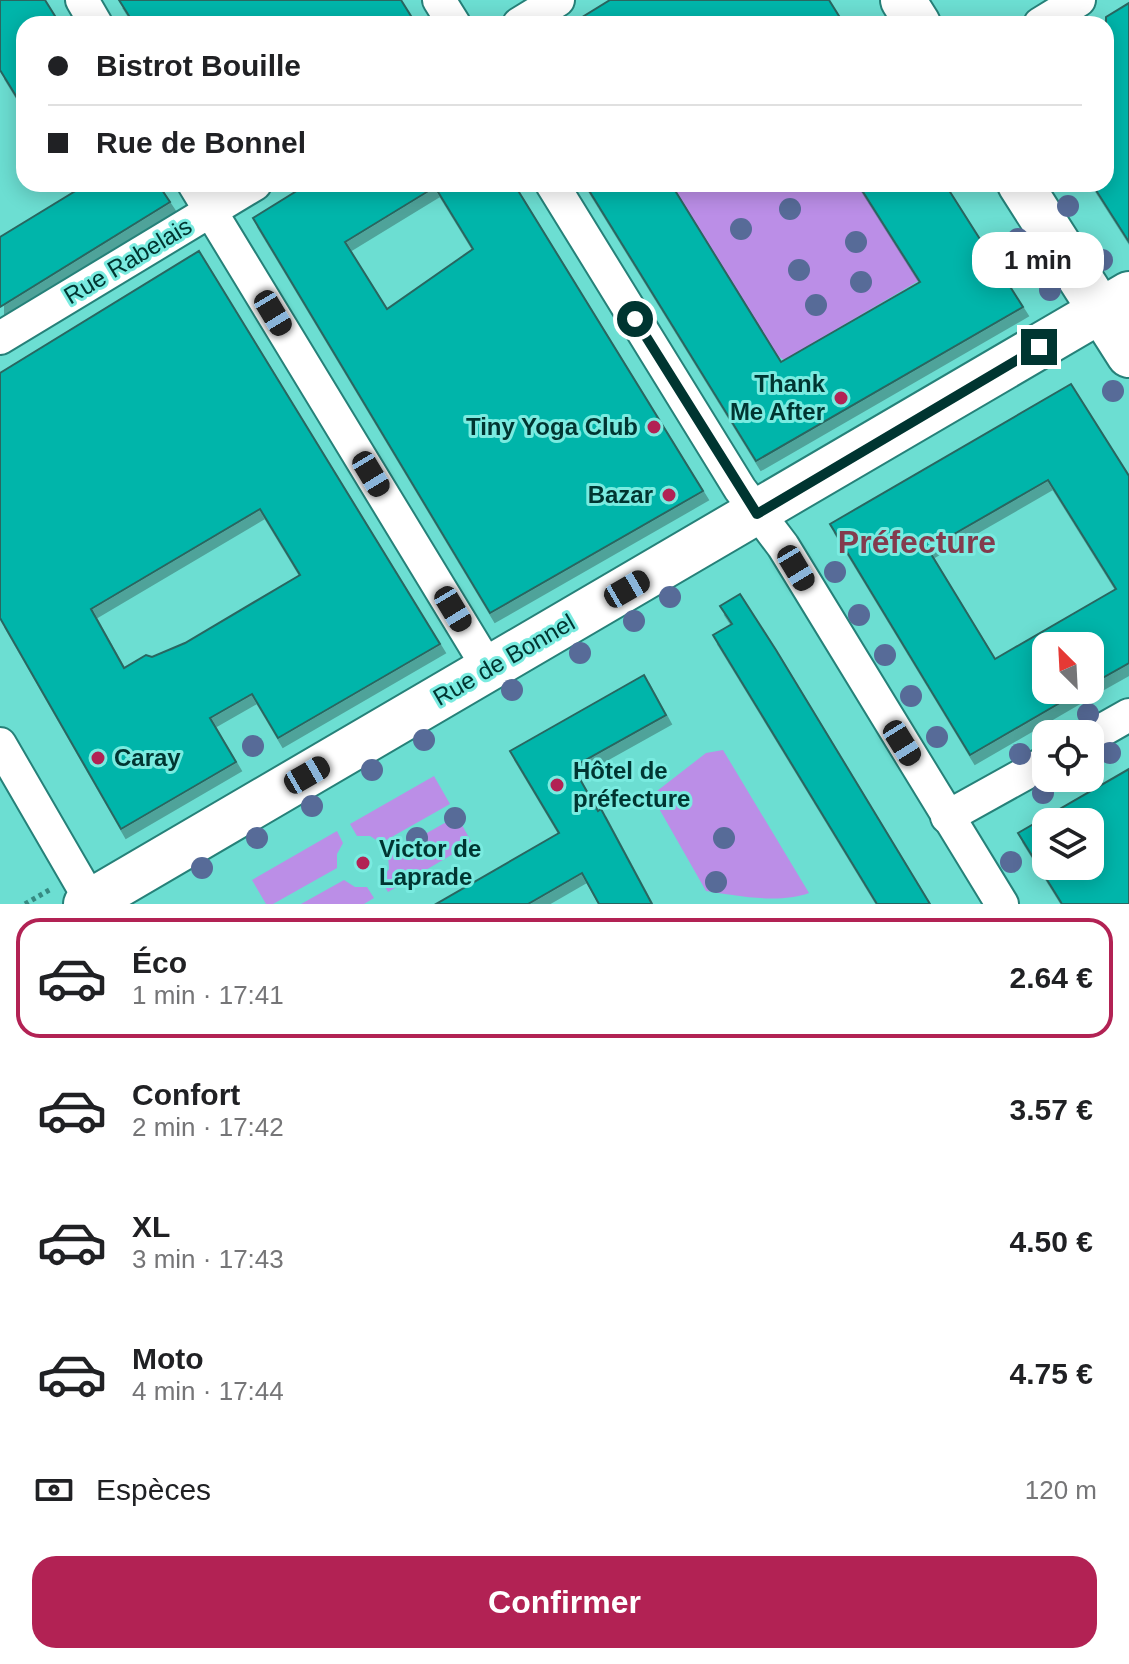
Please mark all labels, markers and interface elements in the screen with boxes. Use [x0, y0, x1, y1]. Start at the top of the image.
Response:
text: Bistrot Bouille [96, 49, 301, 82]
text: Rue de Bonnel [96, 126, 306, 159]
street label: Rue Rabelais [59, 212, 196, 309]
callout: 1 min [973, 231, 1105, 287]
text: 1 min [1004, 245, 1072, 275]
car [250, 286, 296, 340]
route start [617, 301, 653, 337]
route end [1021, 329, 1057, 365]
place label: Thank Me After [730, 370, 826, 425]
marker: Thank Me After [832, 389, 850, 407]
place label: Tiny Yoga Club [466, 413, 638, 440]
marker: Tiny Yoga Club [645, 418, 663, 436]
car [348, 447, 394, 501]
place label: Bazar [588, 481, 653, 508]
marker: Bazar [660, 486, 678, 504]
district label: Préfecture [838, 524, 996, 560]
car [773, 541, 819, 595]
car [600, 567, 654, 611]
car [430, 582, 476, 636]
street label: Rue de Bonnel [428, 608, 579, 711]
north arrow [1032, 632, 1104, 704]
map controls [1032, 632, 1104, 880]
car [879, 716, 925, 770]
button: locate [1032, 720, 1104, 792]
place label: Caray [114, 744, 181, 771]
marker: Caray [89, 749, 107, 767]
car [280, 753, 334, 797]
place label: Hôtel de préfecture [573, 757, 690, 812]
marker: Hôtel de préfecture [548, 776, 566, 794]
button: layers [1032, 808, 1104, 880]
place label: Victor de Laprade [379, 835, 481, 890]
marker: Victor de Laprade [354, 854, 372, 872]
icon: car [36, 942, 108, 1014]
text: Éco [132, 946, 187, 979]
text: 2.64 € [1010, 961, 1093, 994]
text: 1 min · 17:41 [132, 980, 284, 1010]
icon: car [36, 1074, 108, 1146]
text: Confort [132, 1078, 240, 1111]
text: 3.57 € [1010, 1093, 1093, 1126]
text: 2 min · 17:42 [132, 1112, 284, 1142]
icon: car [36, 1206, 108, 1278]
text: XL [132, 1210, 170, 1243]
text: 4.50 € [1010, 1225, 1093, 1258]
text: 3 min · 17:43 [132, 1244, 284, 1274]
icon: car [36, 1338, 108, 1410]
text: Moto [132, 1342, 204, 1375]
text: 4.75 € [1010, 1357, 1093, 1390]
text: 4 min · 17:44 [132, 1376, 284, 1406]
icon: cash [32, 1468, 76, 1512]
text: Espèces [96, 1473, 211, 1506]
text: 120 m [1025, 1475, 1097, 1505]
button: Confirmer [32, 1556, 1097, 1648]

